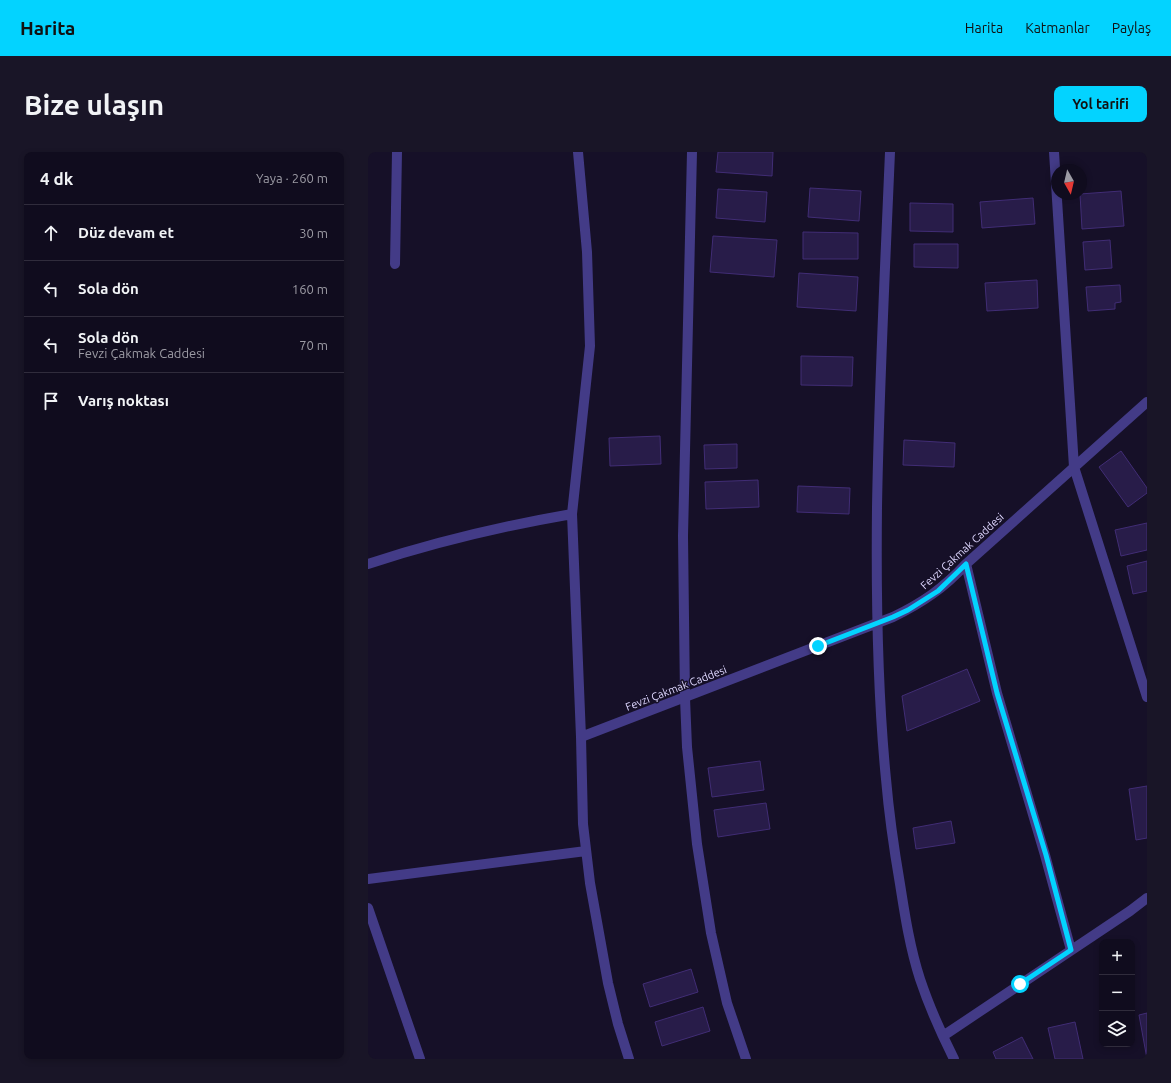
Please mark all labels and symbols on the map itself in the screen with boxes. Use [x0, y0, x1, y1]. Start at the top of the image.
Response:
north arrow [1051, 164, 1087, 200]
street label: Fevzi Çakmak Caddesi [918, 511, 1006, 591]
route end [809, 637, 827, 655]
street label: Fevzi Çakmak Caddesi [624, 663, 728, 713]
route start [1011, 975, 1029, 993]

